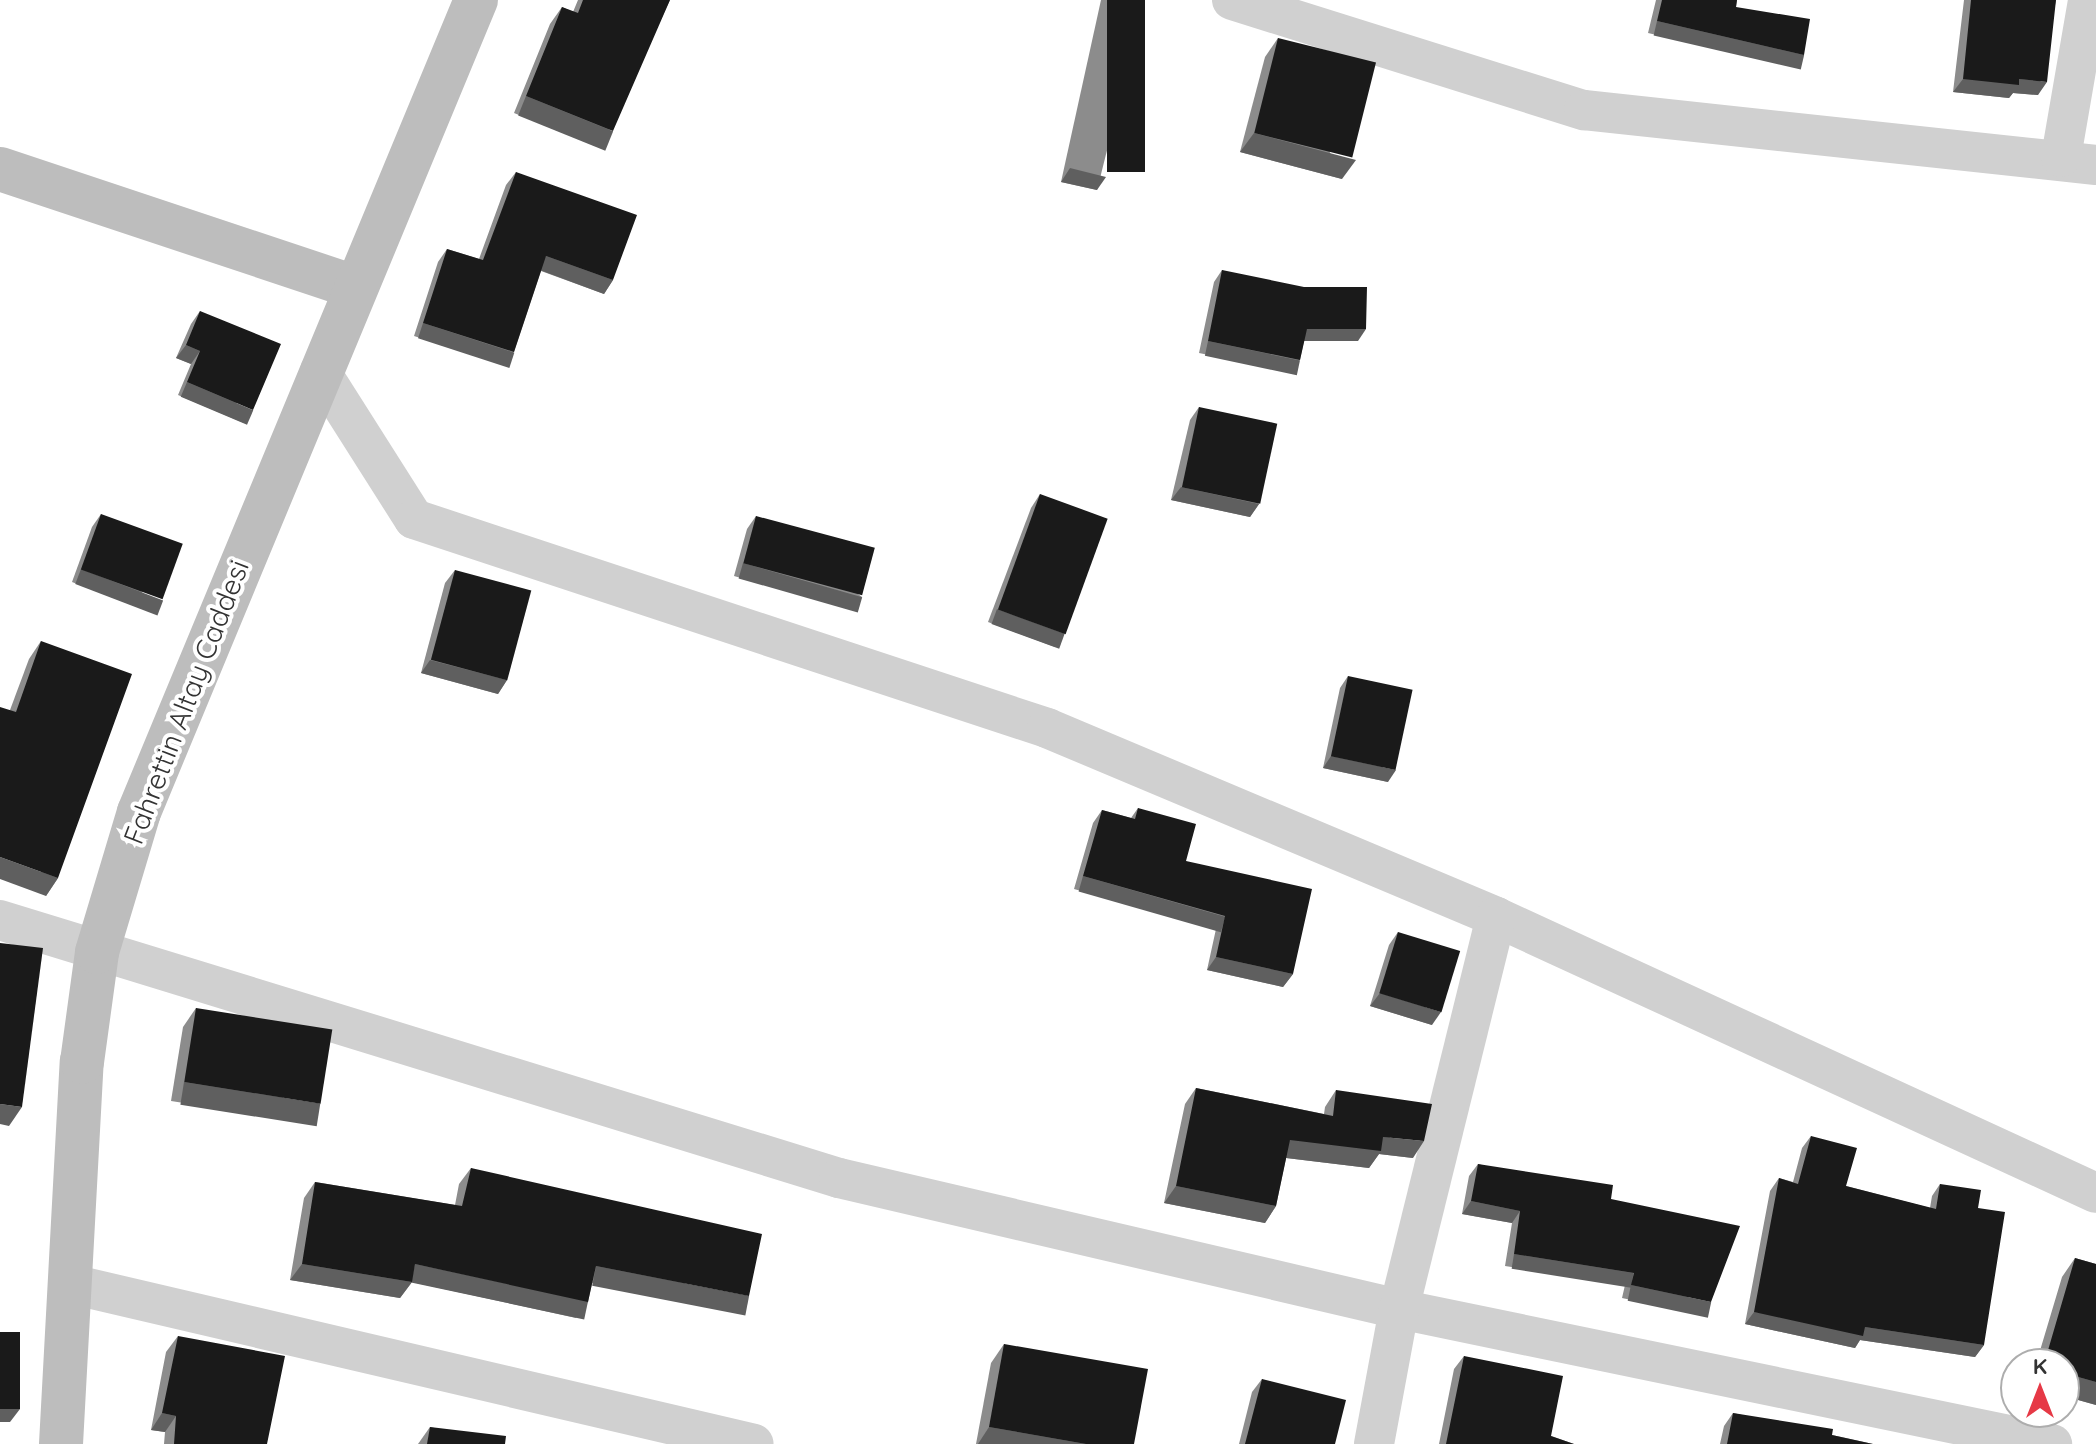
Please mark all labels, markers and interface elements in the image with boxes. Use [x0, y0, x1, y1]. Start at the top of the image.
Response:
street label: Fahrettin Altay Caddesi [116, 555, 256, 849]
north arrow [2000, 1348, 2080, 1428]
text: K [2033, 1352, 2047, 1380]

